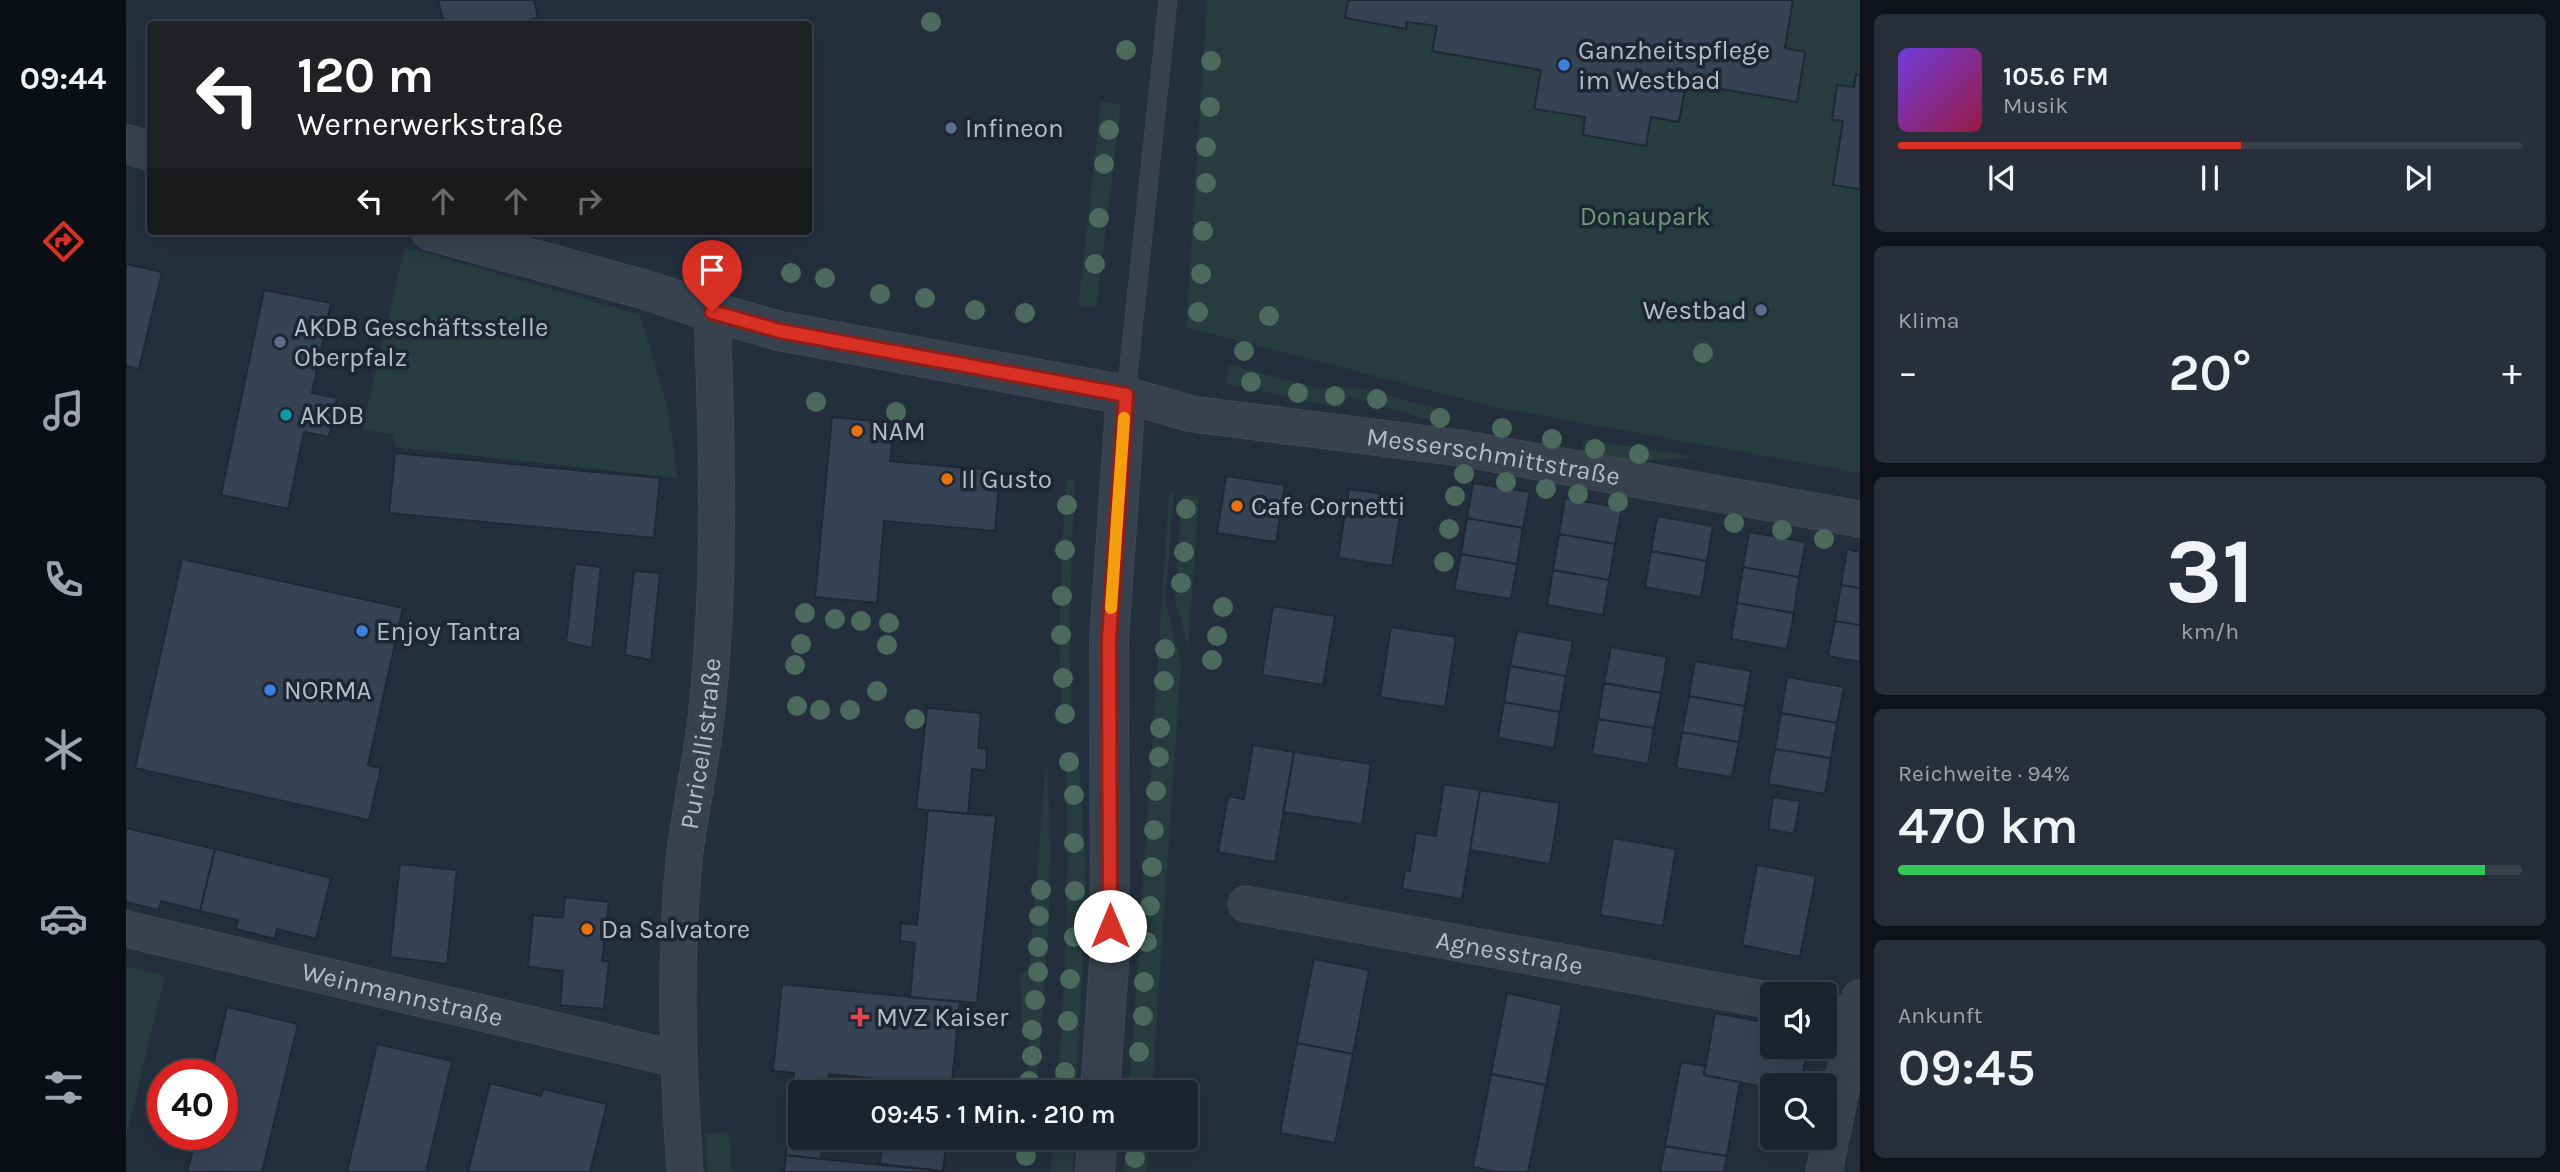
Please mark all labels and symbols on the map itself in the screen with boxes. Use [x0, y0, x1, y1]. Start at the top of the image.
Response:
place label: Ganzheitspflege im Westbad [1578, 35, 1770, 96]
marker: Ganzheitspflege im Westbad [1556, 57, 1572, 73]
place label: Infineon [965, 113, 1064, 144]
marker: Infineon [943, 120, 959, 136]
park label: Donaupark [1580, 201, 1710, 232]
pin [682, 240, 742, 312]
place label: Westbad [1643, 295, 1747, 326]
marker: Westbad [1753, 302, 1769, 318]
place label: AKDB Geschäftsstelle Oberpfalz [294, 312, 548, 373]
marker: AKDB Geschäftsstelle Oberpfalz [272, 334, 288, 350]
place label: AKDB [300, 400, 364, 431]
marker: AKDB [278, 407, 294, 423]
place label: NAM [871, 416, 926, 447]
street label: Messerschmittstraße [1365, 421, 1623, 492]
marker: NAM [849, 423, 865, 439]
place label: Il Gusto [961, 464, 1052, 495]
marker: Il Gusto [939, 471, 955, 487]
place label: Cafe Cornetti [1251, 491, 1406, 522]
marker: Cafe Cornetti [1229, 498, 1245, 514]
place label: Enjoy Tantra [376, 616, 521, 647]
marker: Enjoy Tantra [354, 623, 370, 639]
street label: Puricellistraße [673, 657, 727, 832]
place label: NORMA [284, 675, 372, 706]
marker: NORMA [262, 682, 278, 698]
position arrow [1073, 889, 1147, 963]
place label: Da Salvatore [601, 914, 750, 945]
marker: Da Salvatore [579, 921, 595, 937]
street label: Agnesstraße [1434, 924, 1586, 981]
street label: Weinmannstraße [299, 956, 506, 1033]
place label: MVZ Kaiser [876, 1002, 1009, 1033]
marker: MVZ Kaiser [850, 1007, 870, 1027]
speed limit sign: 40 [147, 1059, 238, 1150]

